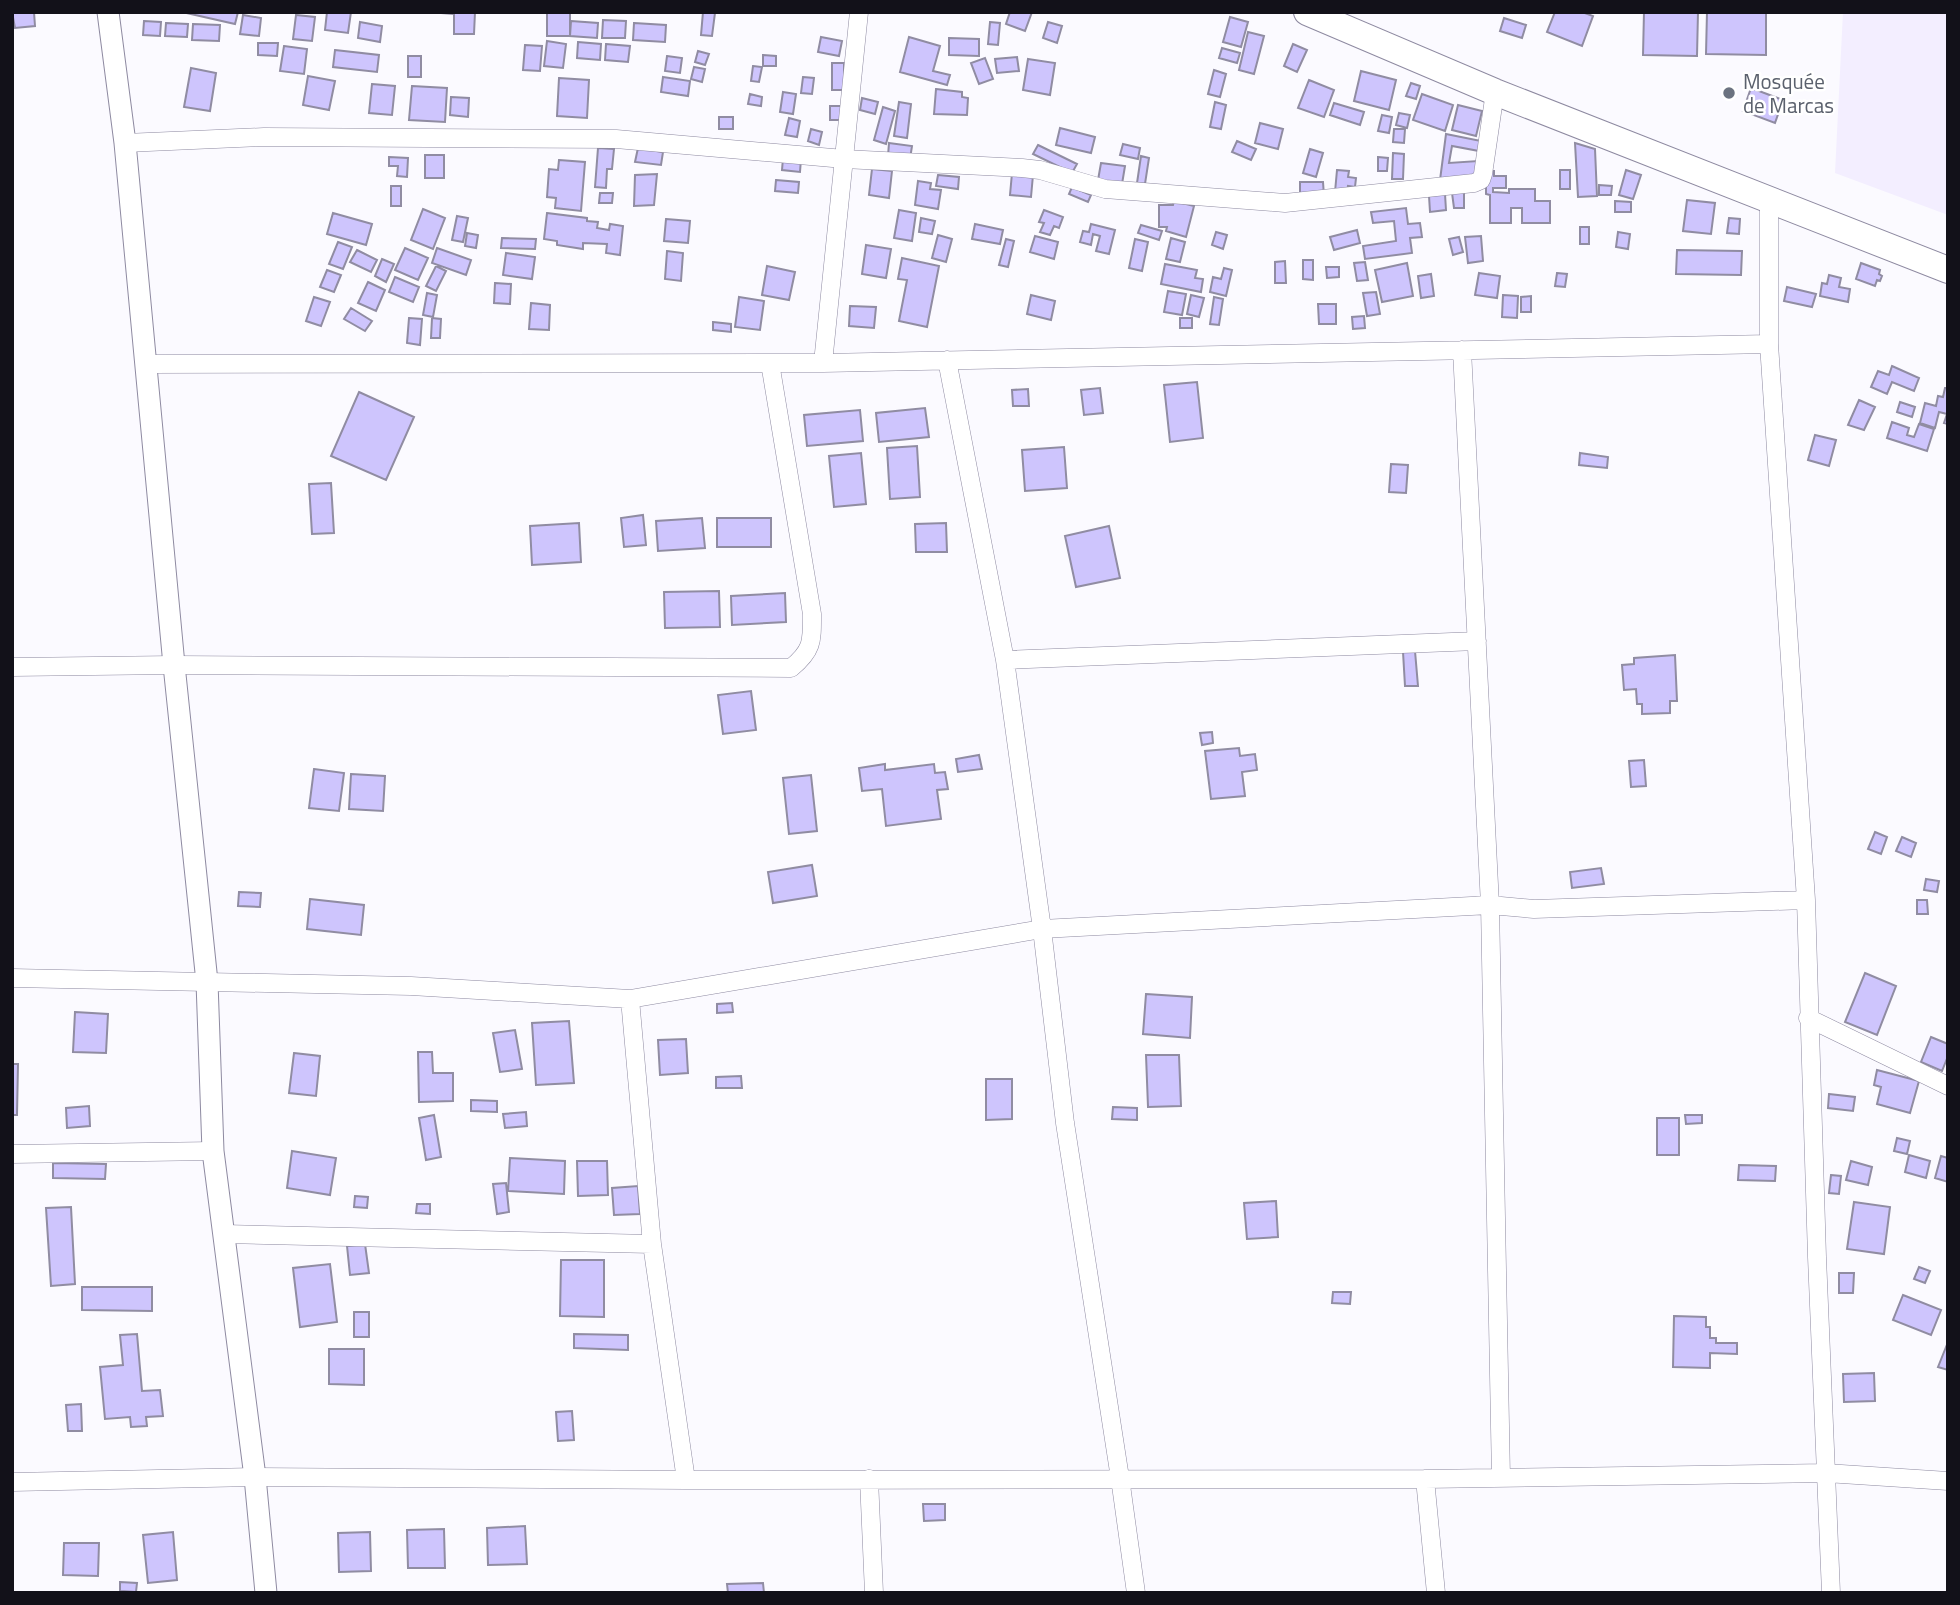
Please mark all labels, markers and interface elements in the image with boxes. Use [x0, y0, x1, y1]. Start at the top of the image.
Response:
place label: Mosquée de Marcas [1743, 65, 1834, 121]
marker: Mosquée de Marcas [1721, 85, 1737, 101]

